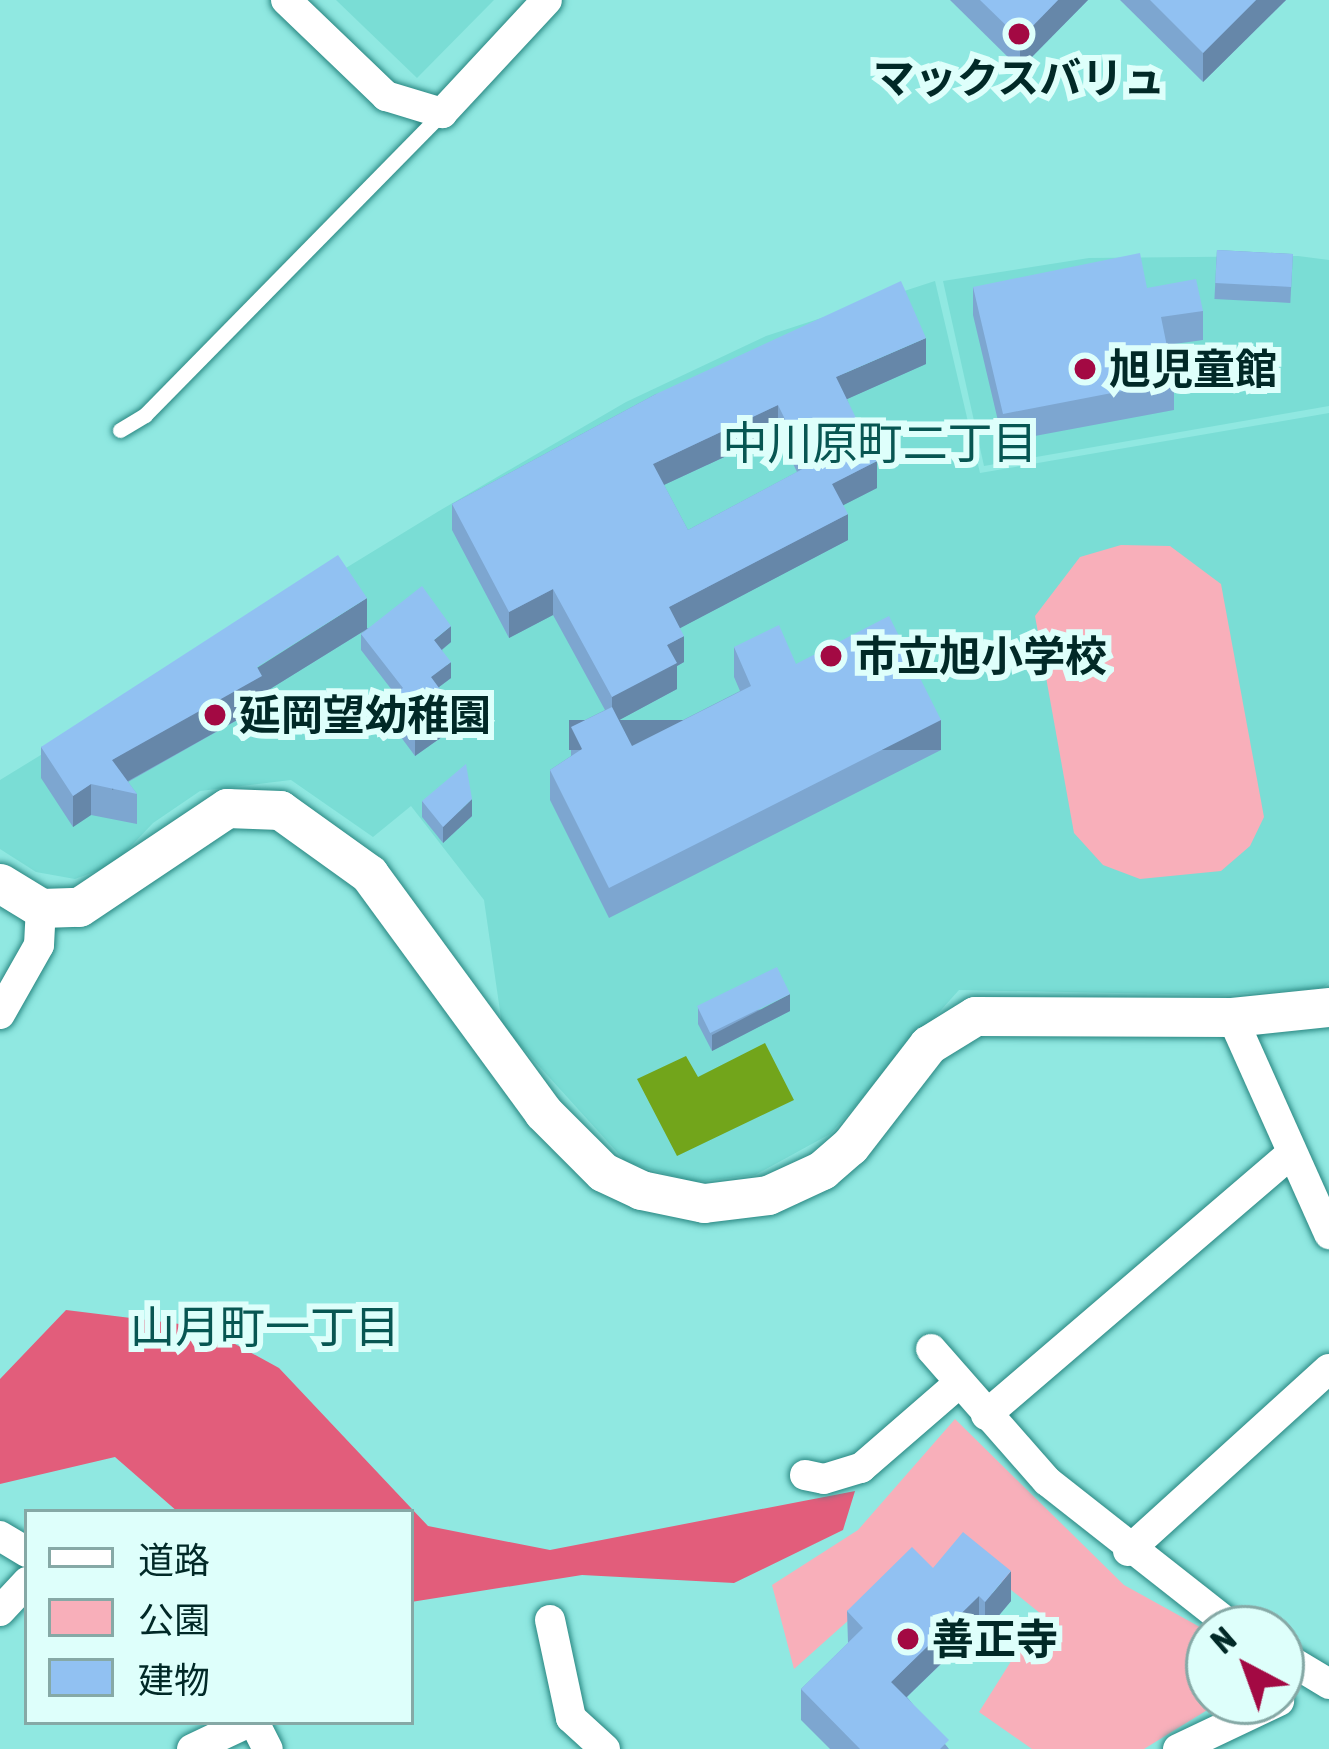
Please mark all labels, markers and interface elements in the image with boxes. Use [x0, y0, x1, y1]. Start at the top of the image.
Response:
marker: マックスバリュ [1006, 21, 1032, 47]
place label: マックスバリュ [872, 53, 1166, 103]
place label: 旭児童館 [1109, 344, 1277, 394]
marker: 旭児童館 [1072, 356, 1098, 382]
district label: 中川原町二丁目 [723, 417, 1037, 471]
place label: 市立旭小学校 [855, 631, 1107, 681]
marker: 市立旭小学校 [818, 643, 844, 669]
place label: 延岡望幼稚園 [239, 690, 491, 740]
marker: 延岡望幼稚園 [202, 702, 228, 728]
district label: 山月町一丁目 [130, 1301, 400, 1355]
legend [24, 1509, 414, 1725]
text: 道路 [138, 1539, 210, 1581]
text: 公園 [138, 1599, 210, 1641]
north arrow [1185, 1605, 1305, 1725]
place label: 善正寺 [932, 1614, 1058, 1664]
text: N [1204, 1619, 1243, 1661]
marker: 善正寺 [895, 1626, 921, 1652]
text: 建物 [138, 1659, 210, 1701]

